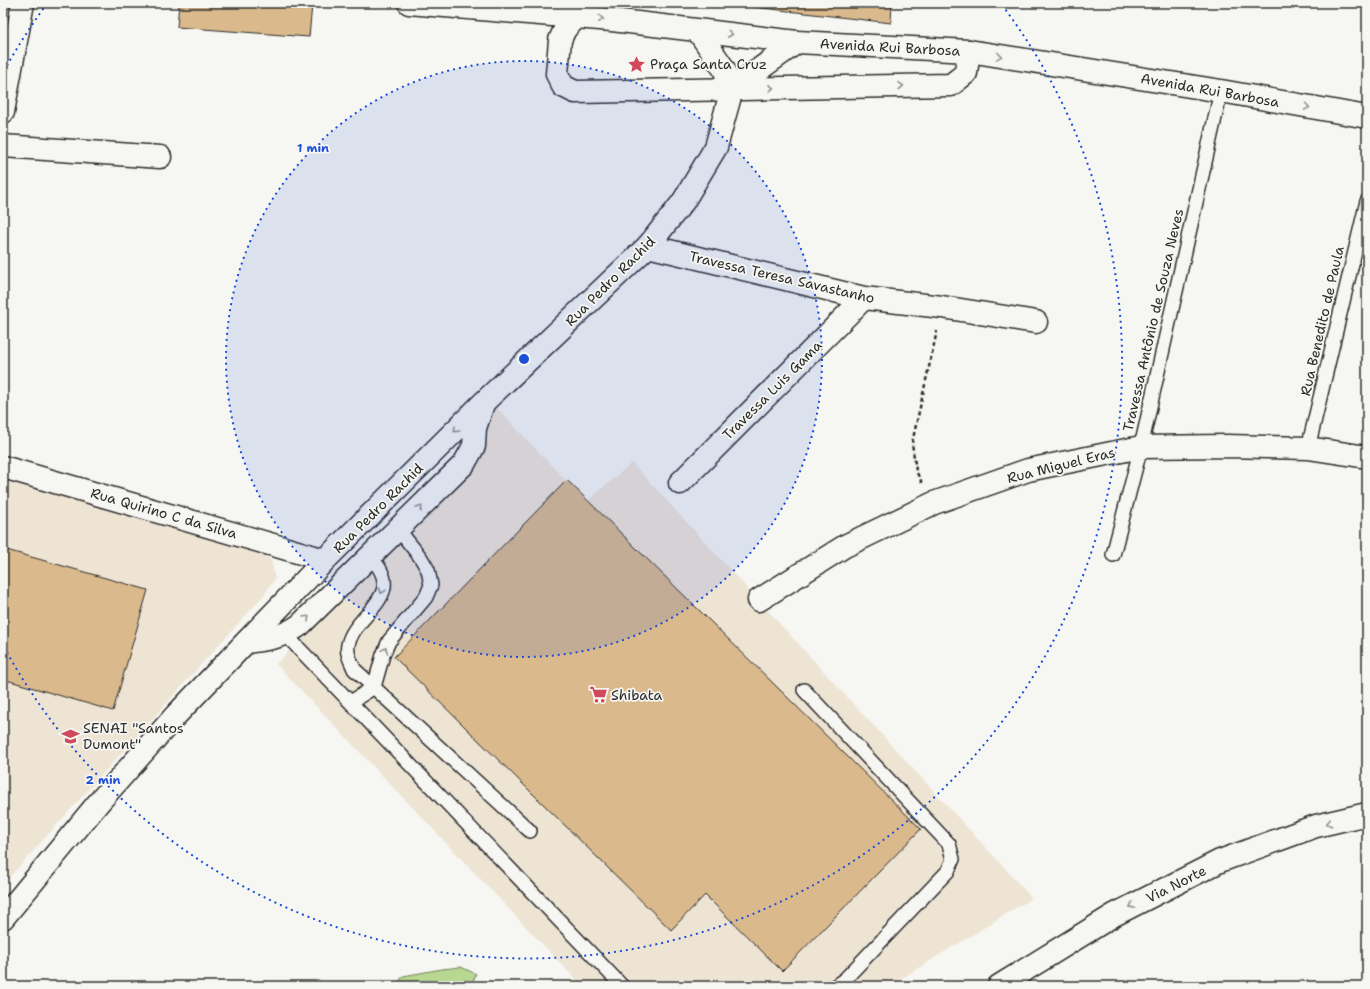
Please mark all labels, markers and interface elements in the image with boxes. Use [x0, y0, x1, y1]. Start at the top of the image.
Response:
one-way arrow [598, 14, 604, 23]
one-way arrow [727, 30, 733, 39]
street label: Avenida Rui Barbosa [819, 34, 961, 60]
one-way arrow [996, 51, 1002, 60]
place icon: Praça Santa Cruz [627, 54, 647, 74]
place label: Praça Santa Cruz [650, 55, 767, 73]
street label: Avenida Rui Barbosa [1139, 69, 1281, 111]
one-way arrow [898, 81, 904, 90]
one-way arrow [768, 84, 774, 92]
one-way arrow [1304, 102, 1310, 110]
text: 1 min [297, 140, 329, 156]
street label: Travessa Antônio de Souza Neves [1119, 207, 1187, 433]
street label: Rua Pedro Rachid [561, 232, 659, 330]
street label: Rua Benedito de Paula [1296, 244, 1348, 398]
street label: Travessa Teresa Savastanho [688, 247, 876, 307]
street label: Travessa Luis Gama [718, 336, 826, 444]
centre of rings [517, 352, 531, 366]
one-way arrow [453, 425, 461, 433]
street label: Rua Miguel Eras [1005, 443, 1117, 487]
street label: Rua Pedro Rachid [329, 459, 427, 557]
street label: Rua Quirino C da Silva [89, 483, 240, 543]
one-way arrow [415, 505, 423, 513]
one-way arrow [379, 587, 387, 594]
one-way arrow [302, 616, 310, 623]
one-way arrow [380, 646, 388, 654]
supermarket icon: Shibata [588, 685, 608, 705]
place label: Shibata [611, 686, 663, 704]
place label: SENAI "Santos Dumont" [83, 719, 184, 753]
school or university icon: SENAI "Santos Dumont" [60, 726, 80, 746]
text: 2 min [86, 772, 121, 788]
one-way arrow [1326, 818, 1332, 826]
street label: Via Norte [1143, 861, 1209, 907]
one-way arrow [1129, 901, 1136, 909]

